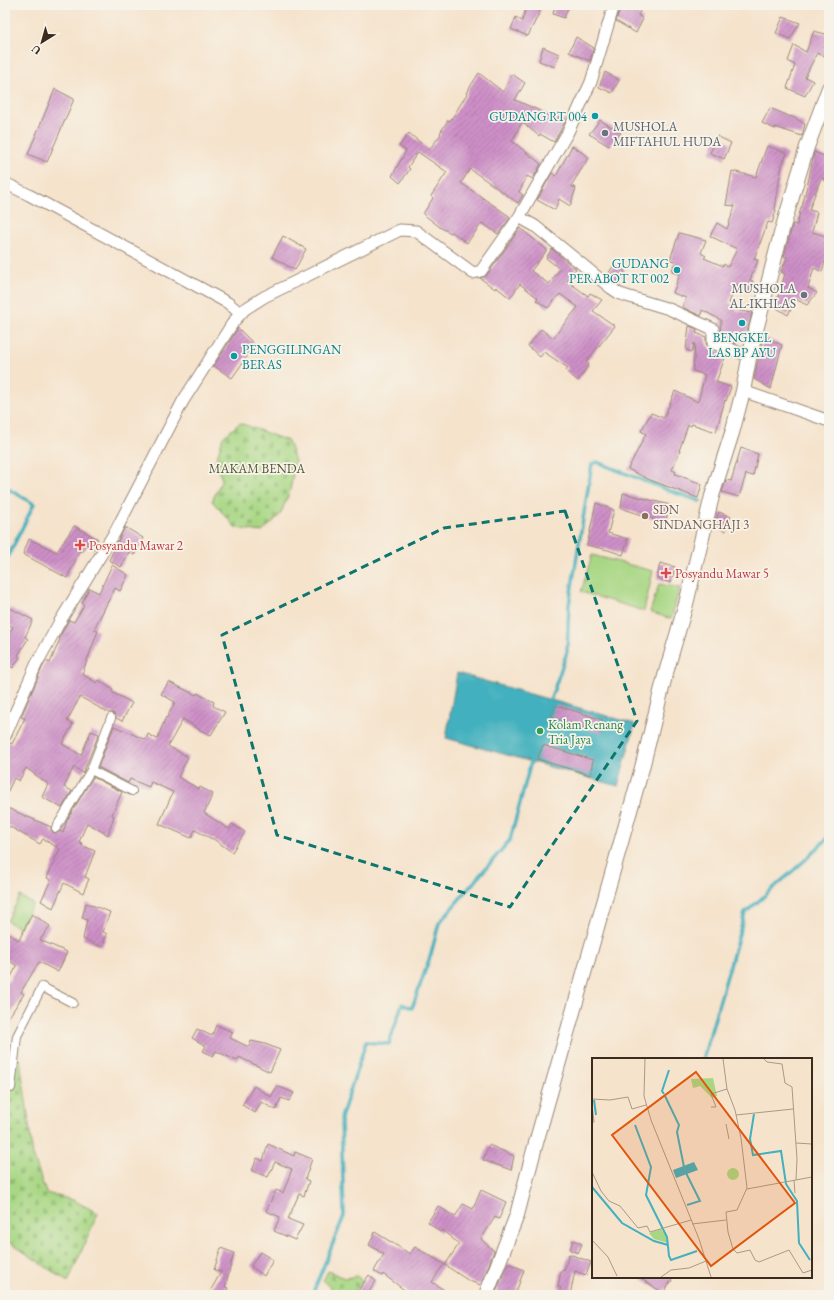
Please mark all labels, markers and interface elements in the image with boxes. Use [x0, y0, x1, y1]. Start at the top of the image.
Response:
north arrow [22, 22, 62, 62]
text: U [28, 41, 43, 58]
place label: GUDANG RT 004 [489, 108, 588, 125]
marker: GUDANG RT 004 [590, 111, 600, 121]
place label: MUSHOLA MIFTAHUL HUDA [613, 118, 722, 150]
marker: MUSHOLA MIFTAHUL HUDA [600, 128, 610, 138]
place label: GUDANG PERABOT RT 002 [569, 255, 670, 287]
marker: GUDANG PERABOT RT 002 [672, 265, 682, 275]
place label: MUSHOLA AL-IKHLAS [728, 280, 797, 312]
marker: MUSHOLA AL-IKHLAS [799, 290, 809, 300]
marker: BENGKEL LAS BP AYU [737, 318, 747, 328]
place label: BENGKEL LAS BP AYU [708, 329, 776, 361]
place label: PENGGILINGAN BERAS [242, 341, 342, 373]
marker: PENGGILINGAN BERAS [229, 351, 239, 361]
park label: MAKAM BENDA [209, 460, 306, 477]
place label: SDN SINDANGHAJI 3 [653, 501, 749, 533]
marker: SDN SINDANGHAJI 3 [640, 511, 650, 521]
place label: Posyandu Mawar 2 [89, 537, 184, 554]
marker: Posyandu Mawar 2 [74, 539, 86, 551]
place label: Posyandu Mawar 5 [675, 565, 769, 582]
marker: Posyandu Mawar 5 [660, 567, 672, 579]
place label: Kolam Renang Tria Jaya [548, 716, 623, 748]
marker: Kolam Renang Tria Jaya [535, 726, 545, 736]
inset map [592, 1058, 812, 1278]

